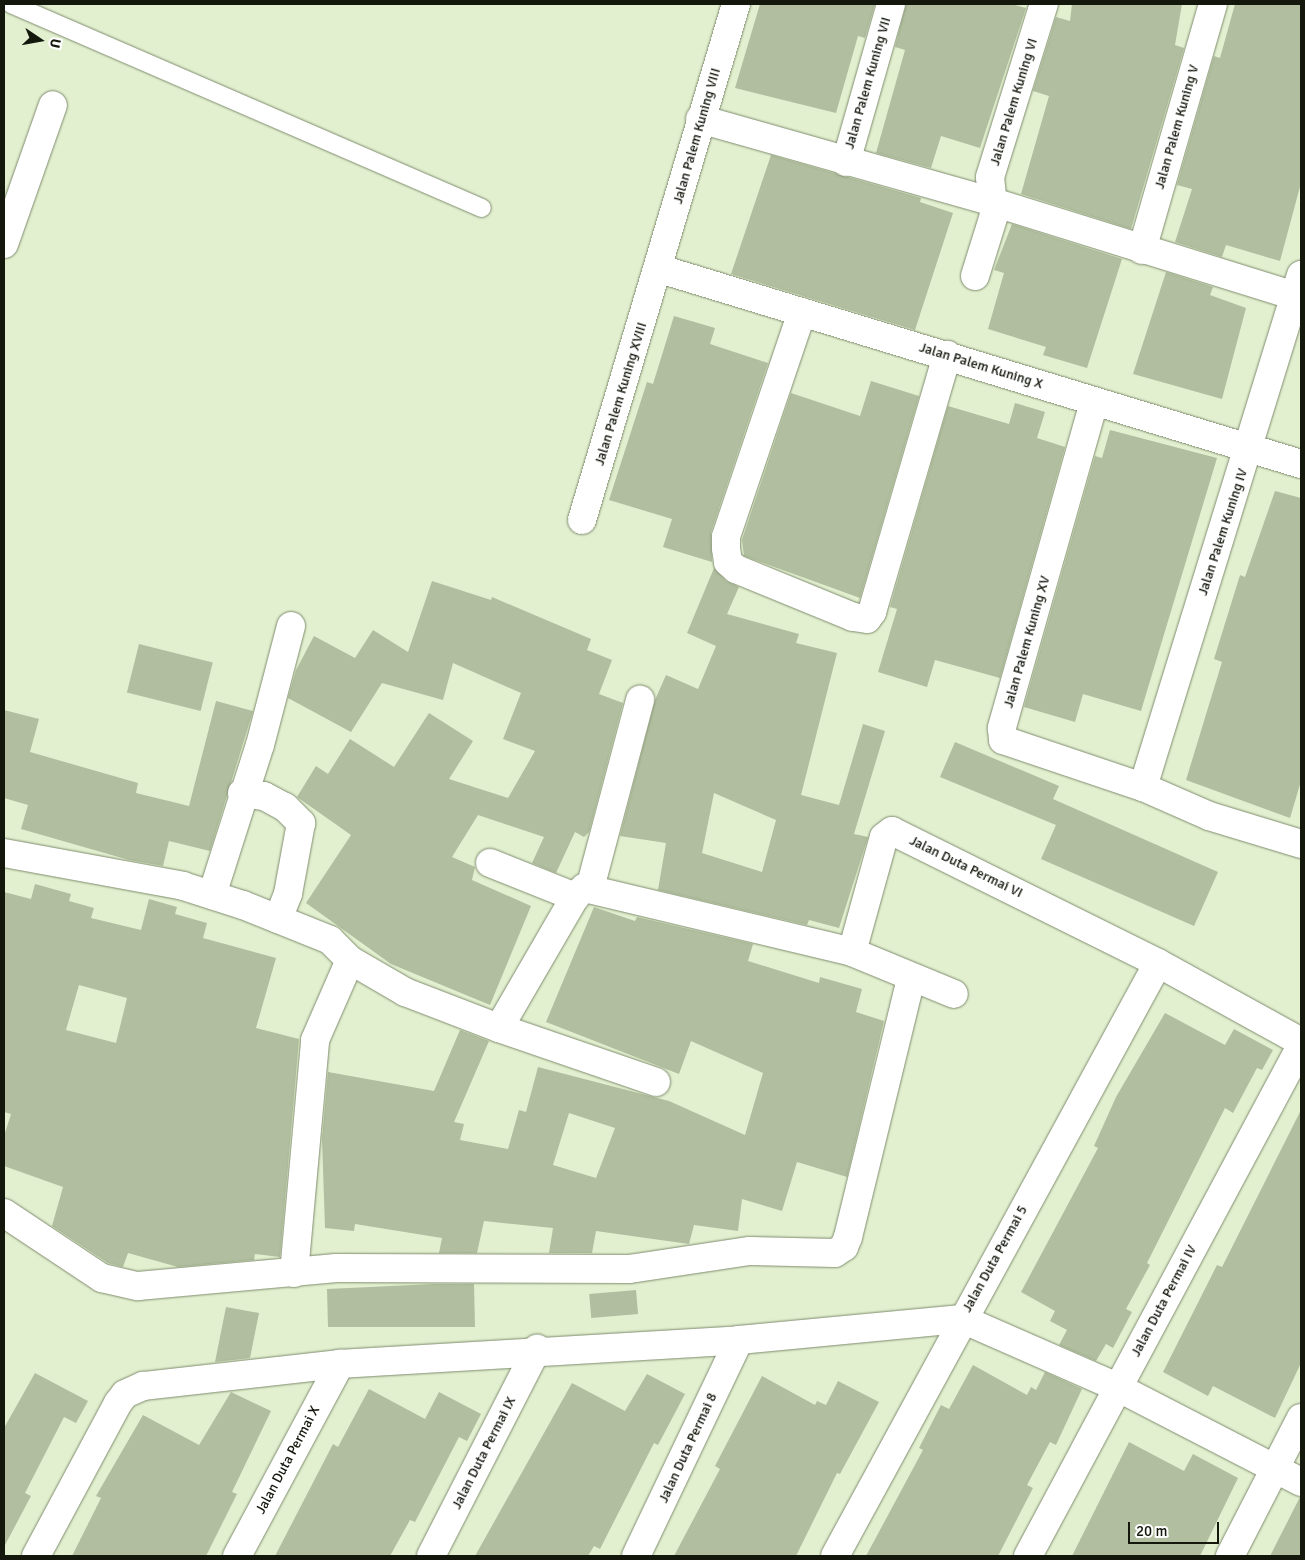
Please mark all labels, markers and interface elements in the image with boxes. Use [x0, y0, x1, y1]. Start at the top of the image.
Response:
north arrow [15, 15, 65, 65]
street label: Jalan Palem Kuning VII [841, 15, 895, 151]
street label: Jalan Palem Kuning VI [987, 36, 1041, 168]
text: U [46, 37, 64, 50]
street label: Jalan Palem Kuning V [1151, 63, 1203, 191]
street label: Jalan Palem Kuning VIII [670, 66, 724, 206]
street label: Jalan Palem Kuning XVIII [591, 320, 651, 468]
street label: Jalan Palem Kuning X [917, 339, 1045, 393]
street label: Jalan Palem Kuning IV [1195, 466, 1251, 598]
street label: Jalan Palem Kuning XV [1000, 574, 1054, 710]
street label: Jalan Duta Permai VI [907, 832, 1025, 902]
street label: Jalan Duta Permai 5 [959, 1203, 1031, 1315]
street label: Jalan Duta Permai IV [1128, 1242, 1200, 1360]
street label: Jalan Duta Permai 8 [655, 1390, 721, 1506]
street label: Jalan Duta Permai IX [448, 1394, 520, 1512]
street label: Jalan Duta Permai X [252, 1403, 324, 1517]
scale bar [1130, 1512, 1221, 1544]
text: 20 m [1136, 1522, 1167, 1540]

